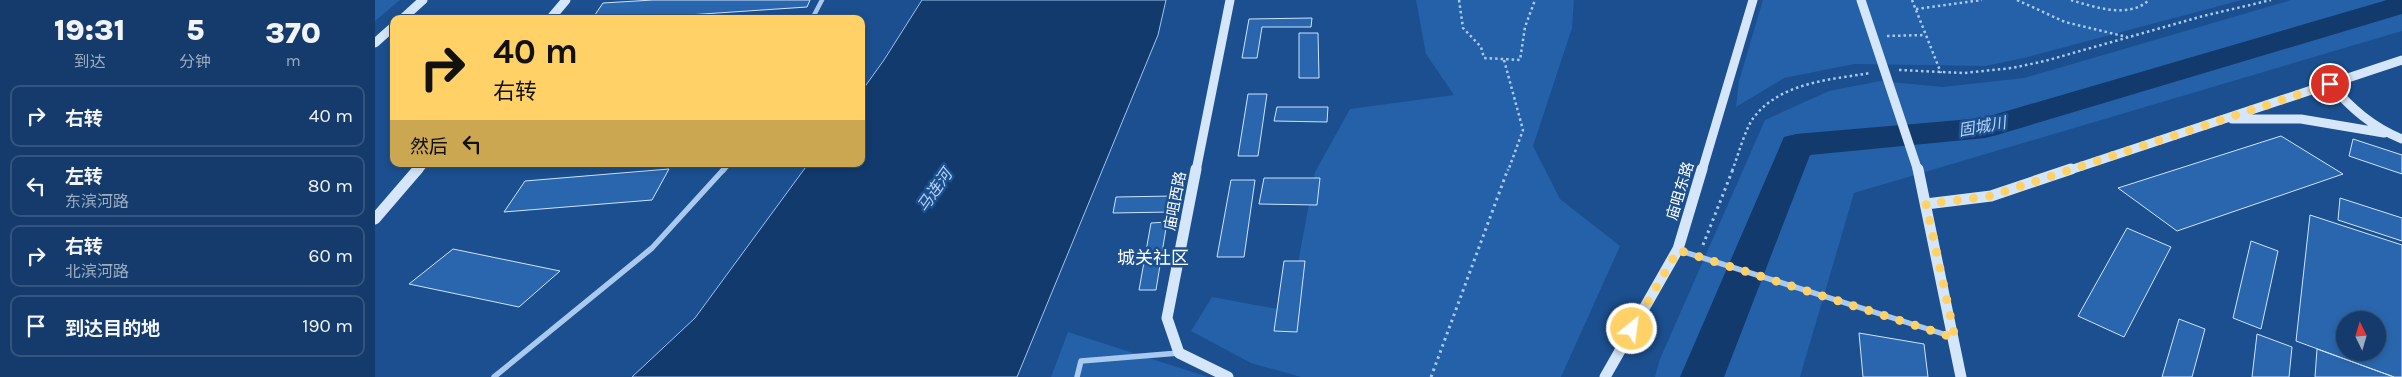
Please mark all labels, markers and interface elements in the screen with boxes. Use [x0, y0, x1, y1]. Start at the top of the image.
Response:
text: 19:31 [54, 12, 125, 48]
text: 5 [186, 12, 204, 48]
text: 370 [265, 15, 321, 51]
text: 40 m [493, 31, 578, 72]
icon: right [410, 35, 475, 100]
text: m [286, 51, 301, 70]
text: 到达 [74, 52, 106, 71]
text: 分钟 [179, 52, 211, 71]
pin [2309, 63, 2351, 105]
icon: arrive [2316, 70, 2344, 98]
text: 右转 [493, 79, 537, 105]
icon: right [22, 102, 50, 130]
text: 40 m [309, 105, 353, 127]
text: 右转 [65, 108, 103, 130]
water label: 固城川 [1957, 113, 2009, 140]
icon: left [458, 130, 486, 158]
text: 然后 [410, 136, 448, 158]
street label: 庙咀东路 [1663, 160, 1697, 222]
water label: 马连河 [913, 163, 958, 215]
text: 左转 [65, 166, 103, 188]
street label: 庙咀西路 [1160, 170, 1190, 232]
icon: left [22, 172, 50, 200]
text: 80 m [308, 175, 353, 197]
text: 东滨河路 [65, 192, 129, 211]
text: 右转 [65, 236, 103, 258]
icon: right [22, 242, 50, 270]
text: 60 m [309, 245, 353, 267]
district label: 城关社区 [1117, 247, 1189, 269]
text: 北滨河路 [65, 262, 129, 281]
position arrow [1605, 302, 1657, 354]
north arrow [2336, 311, 2386, 361]
map controls [2336, 311, 2386, 361]
icon: arrive [22, 312, 50, 340]
text: 190 m [302, 315, 353, 337]
text: 到达目的地 [65, 318, 160, 340]

